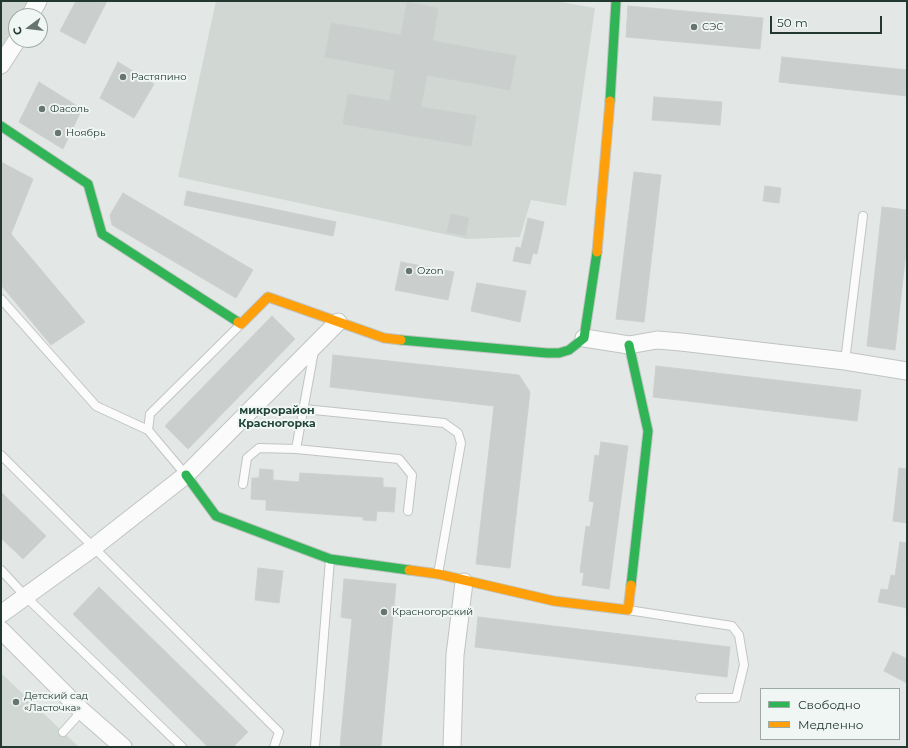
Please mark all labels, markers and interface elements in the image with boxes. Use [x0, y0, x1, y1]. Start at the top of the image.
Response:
north arrow [8, 8, 48, 48]
scale bar [772, 8, 884, 34]
text: 50 m [777, 15, 808, 30]
place label: СЭС [702, 21, 723, 33]
marker: СЭС [689, 22, 699, 32]
text: С [10, 25, 25, 37]
place label: Растяпино [131, 71, 187, 83]
marker: Растяпино [118, 72, 128, 82]
place label: Фасоль [50, 103, 89, 115]
marker: Фасоль [37, 104, 47, 114]
place label: Ноябрь [66, 127, 106, 139]
marker: Ноябрь [53, 128, 63, 138]
place label: Ozon [417, 265, 443, 277]
marker: Ozon [404, 266, 414, 276]
district label: микрорайон Красногорка [238, 404, 316, 430]
place label: Красногорский [392, 606, 473, 618]
marker: Красногорский [379, 607, 389, 617]
legend [760, 688, 900, 740]
place label: Детский сад «Ласточка» [24, 690, 88, 714]
marker: Детский сад «Ласточка» [11, 697, 21, 707]
text: Свободно [798, 697, 861, 712]
text: Медленно [798, 717, 863, 732]

